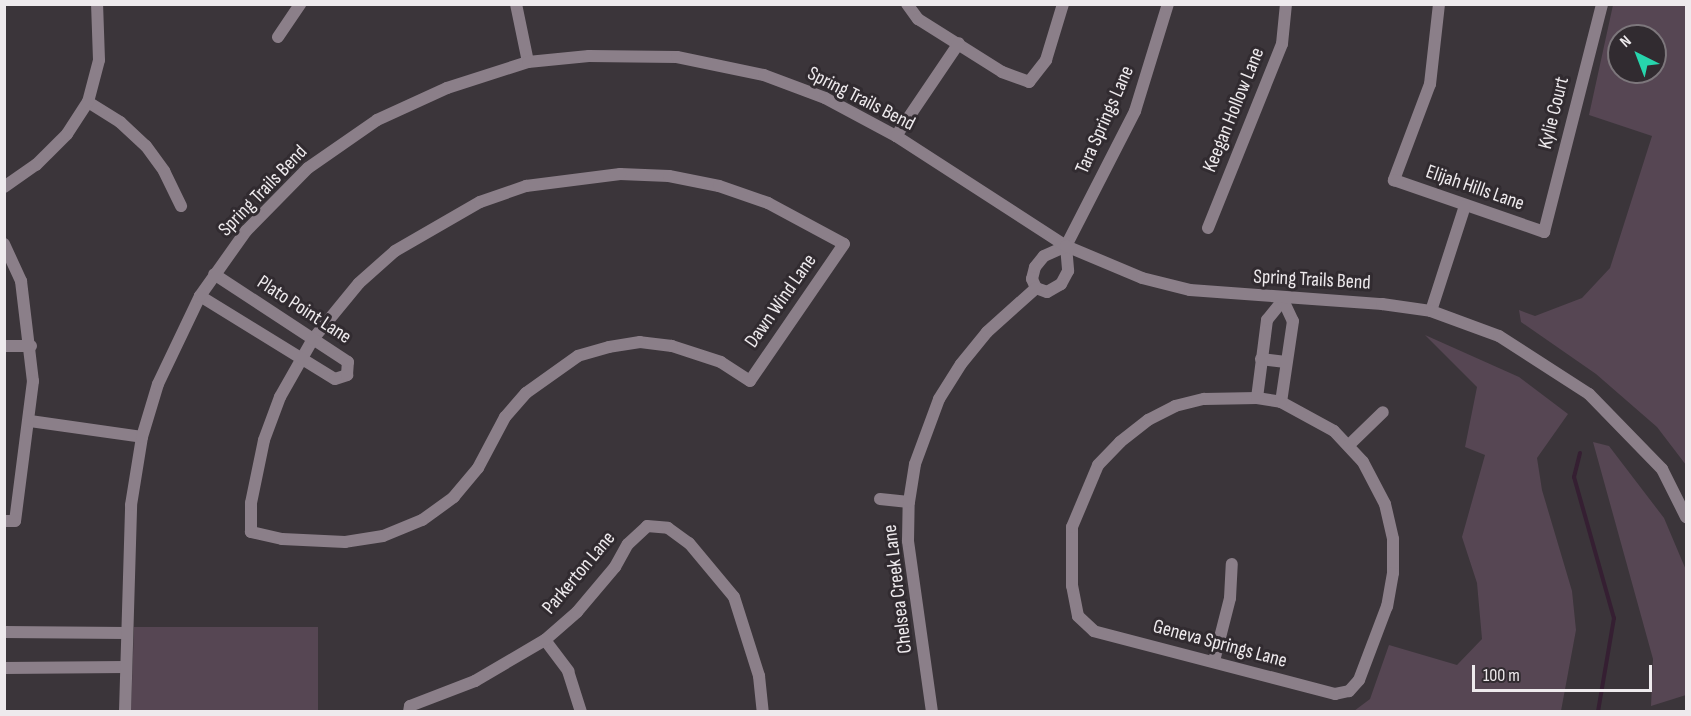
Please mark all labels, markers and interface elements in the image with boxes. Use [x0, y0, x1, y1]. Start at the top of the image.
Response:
north arrow [1607, 24, 1667, 84]
text: N [1616, 32, 1635, 52]
street label: Keegan Hollow Lane [1198, 44, 1270, 176]
street label: Spring Trails Bend [803, 62, 919, 136]
street label: Tara Springs Lane [1071, 62, 1139, 178]
street label: Kylie Court [1533, 74, 1575, 152]
street label: Spring Trails Bend [214, 140, 312, 242]
street label: Elijah Hills Lane [1423, 160, 1527, 216]
street label: Dawn Wind Lane [740, 250, 822, 352]
street label: Spring Trails Bend [1253, 265, 1371, 295]
street label: Plato Point Lane [252, 271, 356, 349]
street label: Chelsea Creek Lane [878, 523, 918, 655]
street label: Parkerton Lane [537, 527, 621, 619]
street label: Geneva Springs Lane [1150, 615, 1290, 673]
scale bar [1475, 653, 1655, 691]
text: 100 m [1483, 665, 1520, 686]

